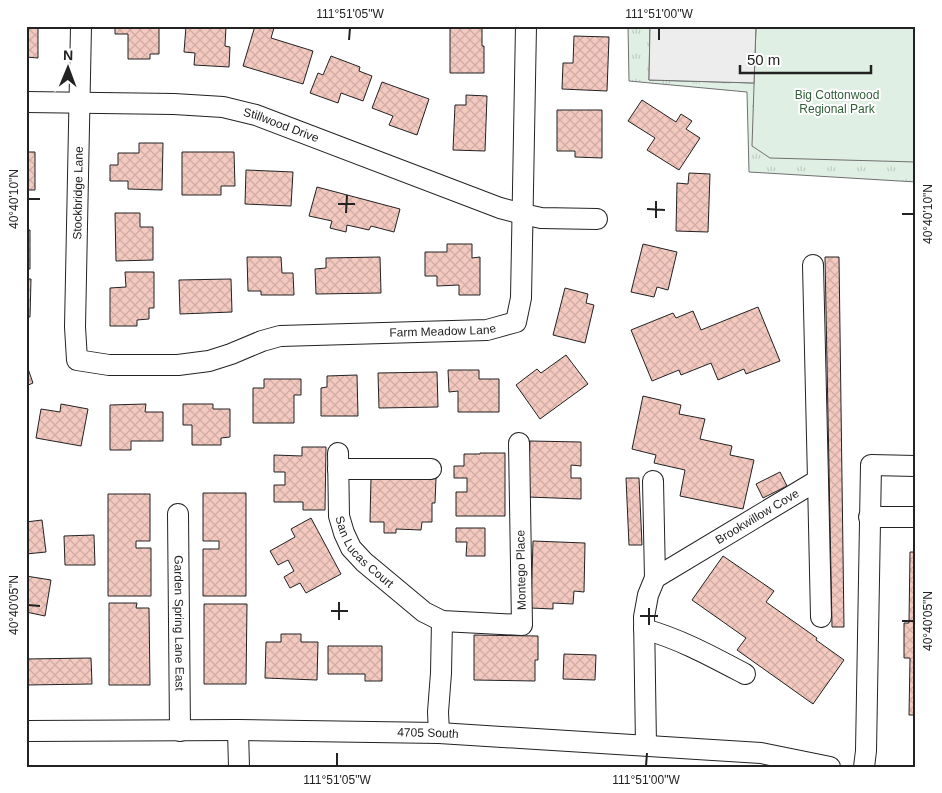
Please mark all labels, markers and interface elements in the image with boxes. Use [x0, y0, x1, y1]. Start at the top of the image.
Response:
text: 111°51'05"W [316, 7, 384, 21]
text: 111°51'00"W [625, 7, 693, 21]
north arrow [42, 42, 92, 92]
scale bar [740, 42, 871, 74]
text: N [63, 47, 73, 63]
text: 50 m [747, 51, 780, 68]
park label: Big Cottonwood Regional Park [795, 88, 879, 116]
street label: Stillwood Drive [242, 105, 321, 145]
street label: Stockbridge Lane [70, 146, 86, 240]
text: 40°40'10"N [7, 169, 21, 229]
text: 40°40'10"N [921, 184, 935, 244]
street label: Farm Meadow Lane [389, 321, 498, 340]
street label: Brookwillow Cove [713, 486, 802, 547]
street label: San Lucas Court [332, 514, 397, 591]
street label: Montego Place [513, 530, 529, 610]
street label: Garden Spring Lane East [171, 555, 187, 692]
text: 40°40'05"N [7, 575, 21, 635]
text: 40°40'05"N [921, 591, 935, 651]
street label: 4705 South [397, 725, 459, 741]
text: 111°51'05"W [303, 773, 371, 787]
text: 111°51'00"W [612, 773, 680, 787]

